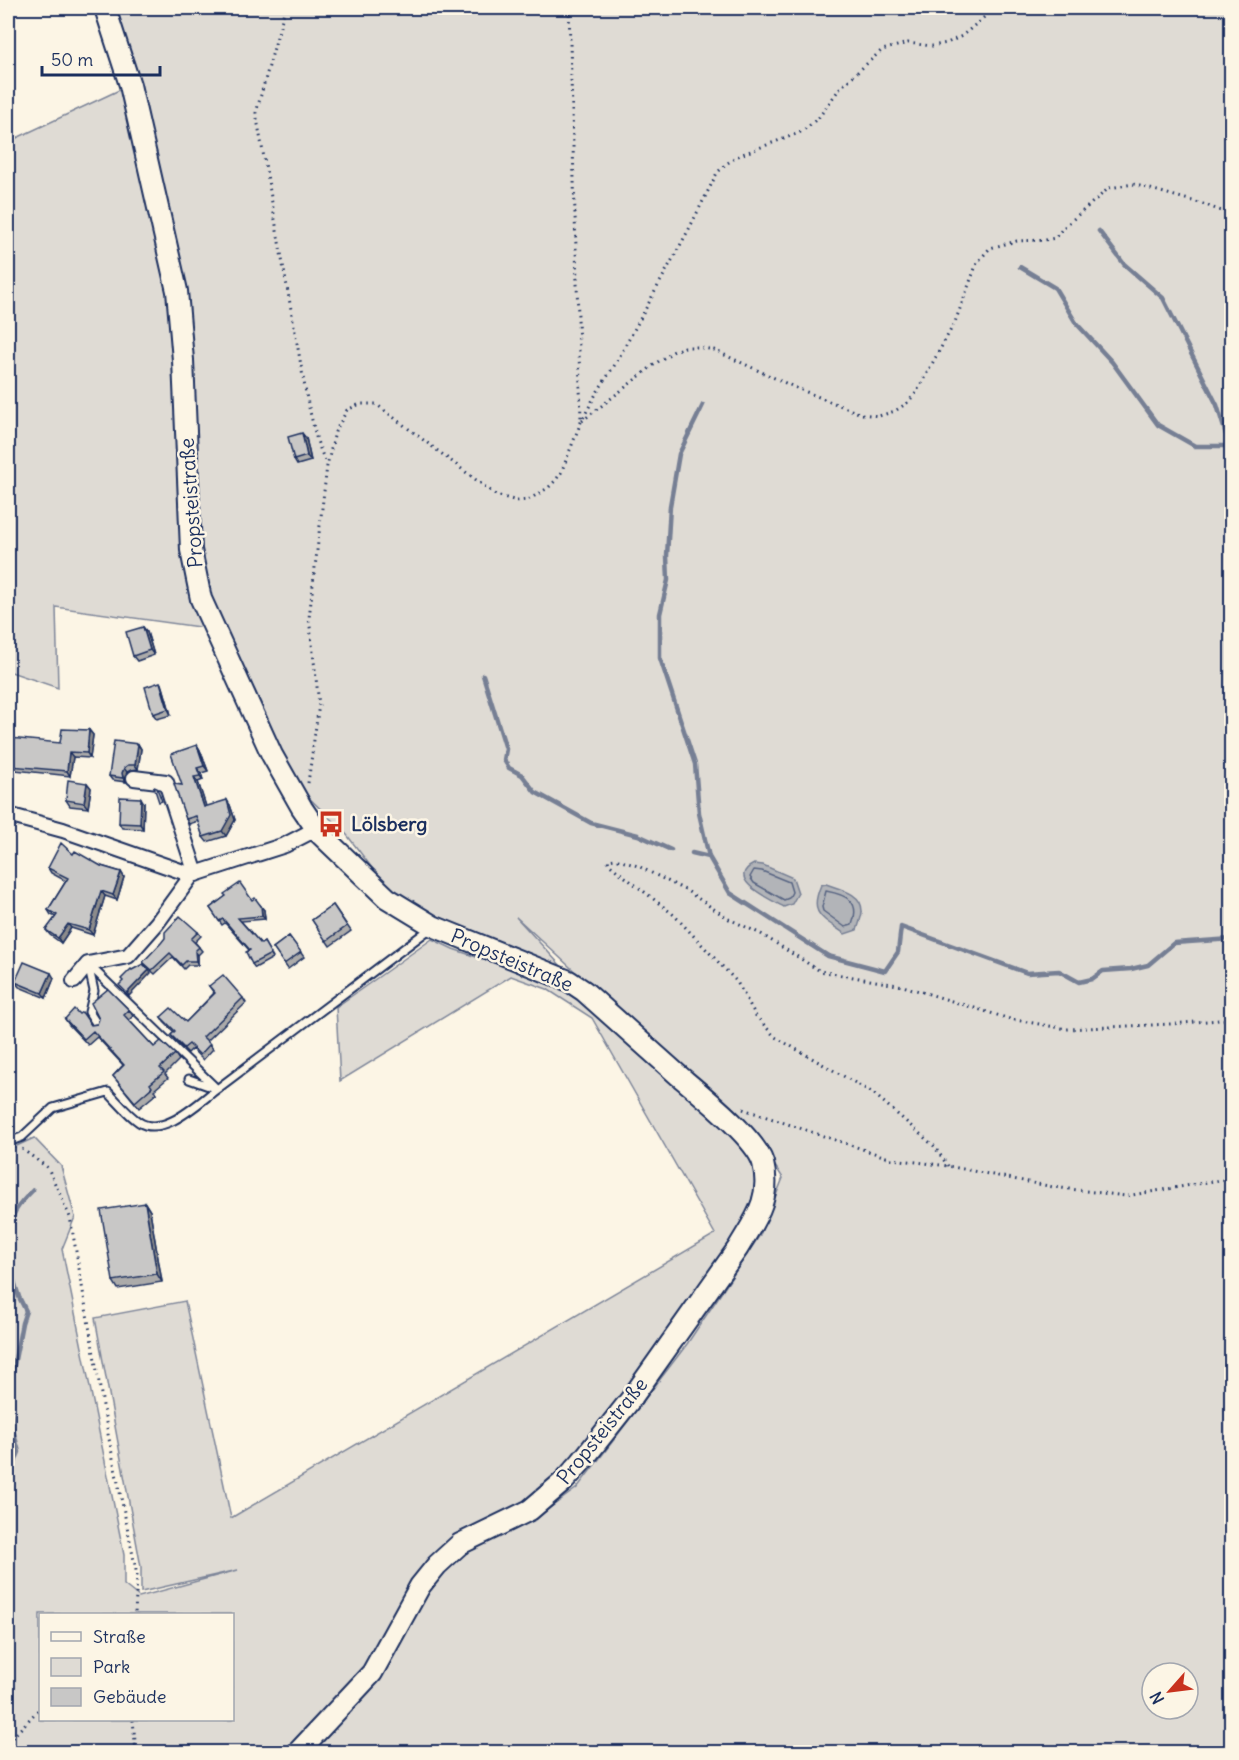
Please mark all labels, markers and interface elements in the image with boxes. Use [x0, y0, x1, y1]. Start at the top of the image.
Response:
scale bar [42, 39, 160, 77]
text: 50 m [51, 48, 93, 71]
street label: Propsteistraße [173, 437, 208, 569]
bus stop icon: Lölsberg [316, 809, 346, 839]
place label: Lölsberg [351, 811, 427, 836]
street label: Propsteistraße [447, 923, 577, 997]
street label: Propsteistraße [551, 1372, 652, 1489]
legend [39, 1613, 234, 1721]
text: Straße [93, 1625, 146, 1648]
text: Park [93, 1655, 130, 1678]
north arrow [1140, 1661, 1200, 1721]
text: Gebäude [93, 1685, 166, 1708]
text: N [1145, 1688, 1168, 1708]

